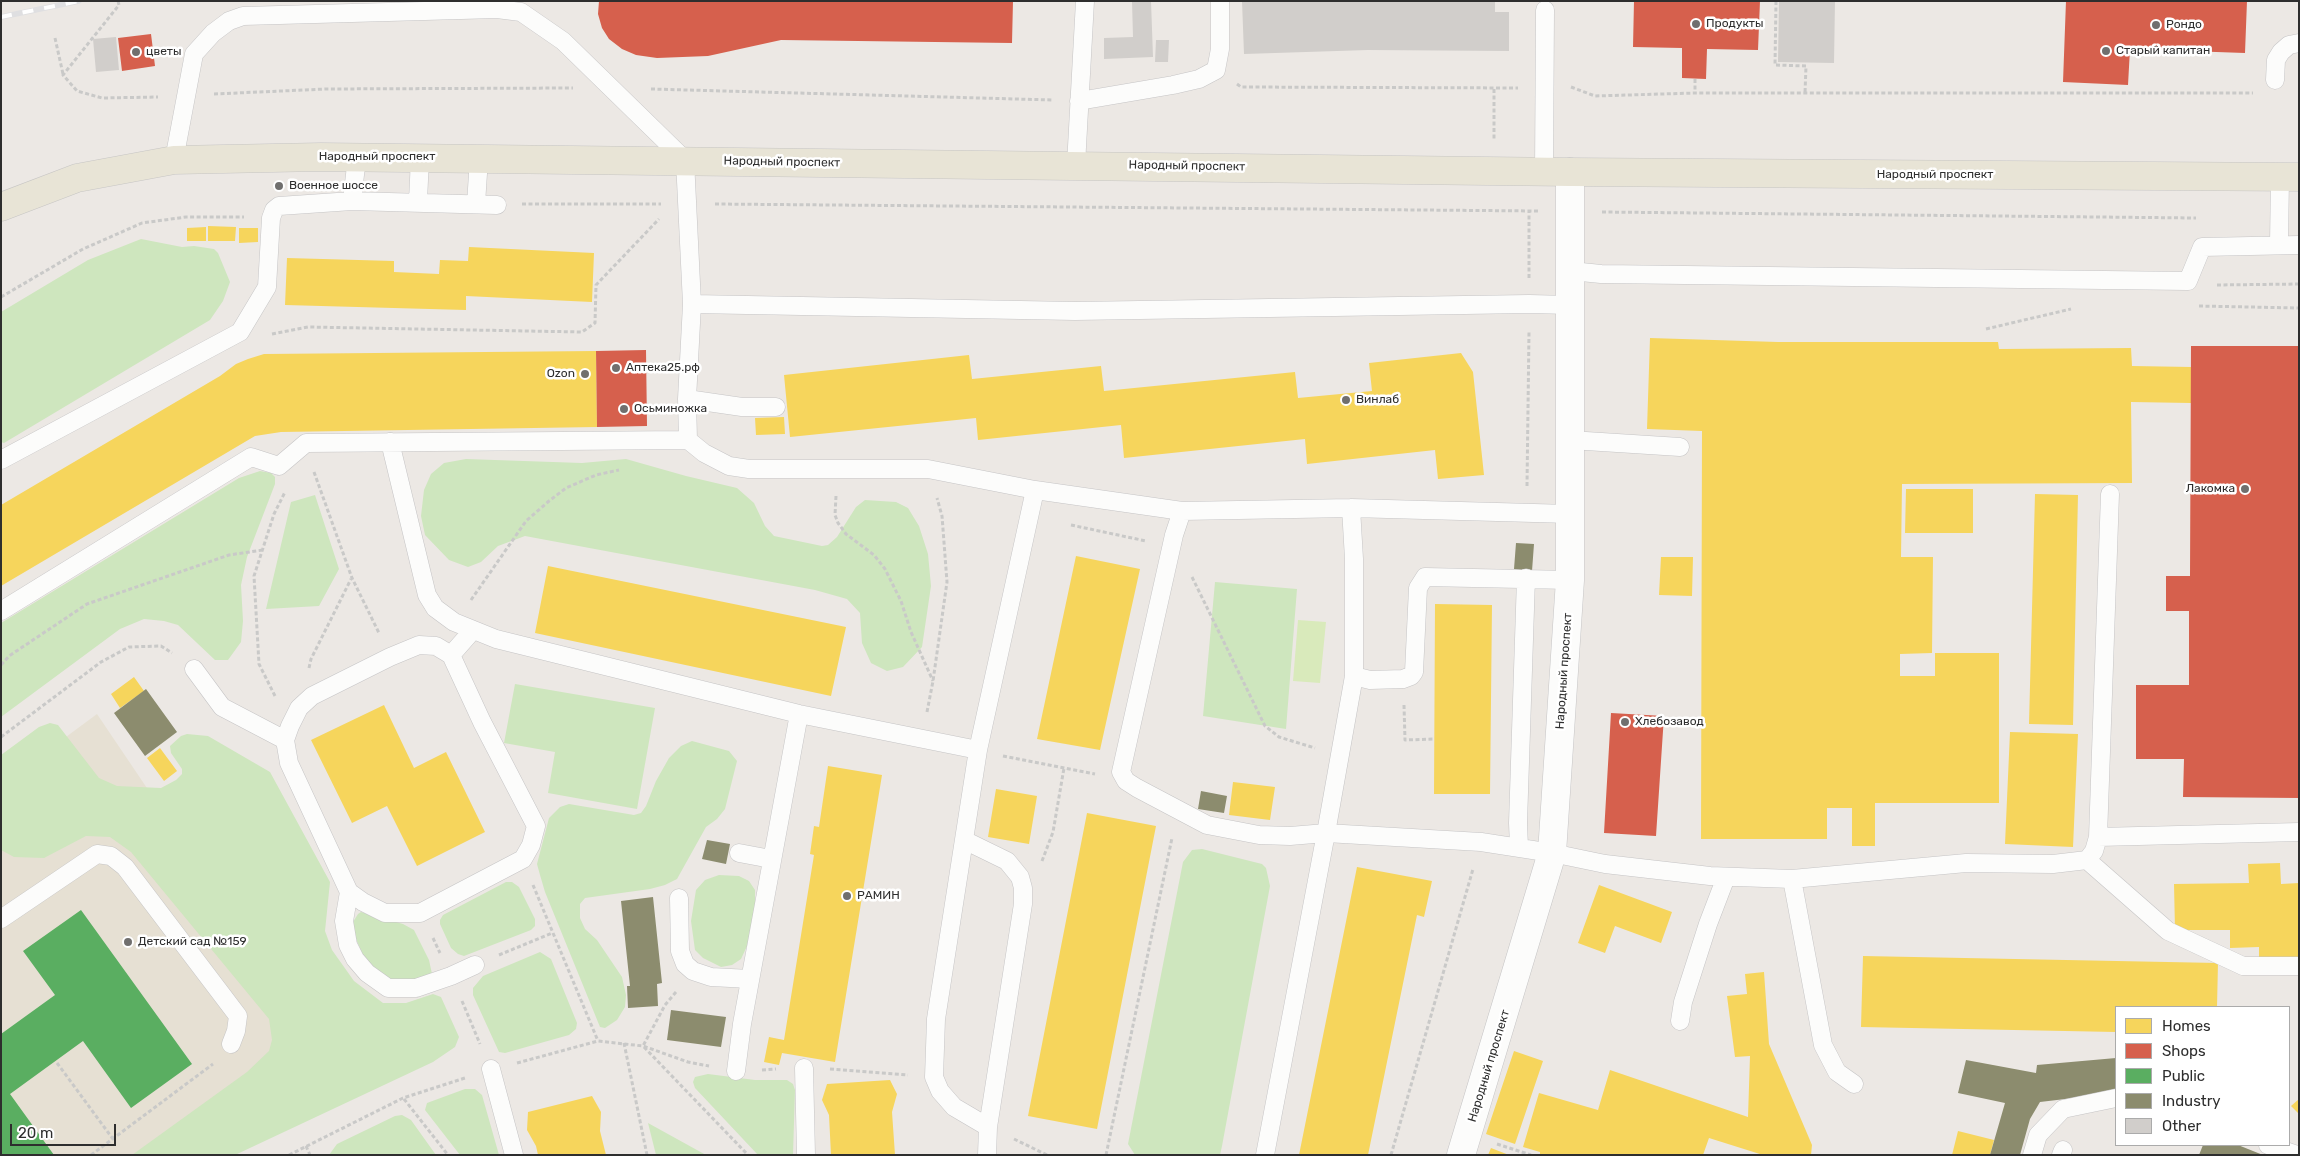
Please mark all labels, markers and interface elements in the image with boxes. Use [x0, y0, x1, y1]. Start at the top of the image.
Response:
place label: Продукты [1706, 17, 1763, 31]
marker: Продукты [1690, 18, 1702, 30]
place label: Рондо [2166, 18, 2202, 32]
marker: Рондо [2150, 19, 2162, 31]
place label: Старый капитан [2116, 44, 2210, 58]
place label: цветы [146, 45, 182, 59]
marker: Старый капитан [2100, 45, 2112, 57]
marker: цветы [130, 46, 142, 58]
street label: Народный проспект [319, 150, 435, 164]
street label: Народный проспект [724, 154, 840, 170]
street label: Народный проспект [1129, 158, 1245, 174]
street label: Народный проспект [1877, 168, 1993, 182]
place label: Военное шоссе [289, 179, 378, 193]
marker: Военное шоссе [273, 180, 285, 192]
place label: Аптека25.рф [626, 361, 700, 375]
marker: Аптека25.рф [610, 362, 622, 374]
place label: Ozon [547, 367, 575, 381]
marker: Ozon [579, 368, 591, 380]
place label: Винлаб [1356, 393, 1399, 407]
marker: Винлаб [1340, 394, 1352, 406]
place label: Осьминожка [634, 402, 707, 416]
marker: Осьминожка [618, 403, 630, 415]
place label: Лакомка [2186, 482, 2235, 496]
marker: Лакомка [2239, 483, 2251, 495]
street label: Народный проспект [1553, 612, 1575, 730]
place label: Хлебозавод [1635, 715, 1704, 729]
marker: Хлебозавод [1619, 716, 1631, 728]
place label: РАМИН [857, 889, 900, 903]
marker: РАМИН [841, 890, 853, 902]
place label: Детский сад №159 [138, 935, 247, 949]
marker: Детский сад №159 [122, 936, 134, 948]
legend [2115, 1006, 2290, 1146]
street label: Народный проспект [1465, 1008, 1513, 1124]
text: Homes [2162, 1017, 2211, 1035]
text: Shops [2162, 1042, 2206, 1060]
text: Public [2162, 1067, 2205, 1085]
text: Industry [2162, 1092, 2221, 1110]
scale bar [12, 1114, 119, 1146]
text: Other [2162, 1117, 2201, 1135]
text: 20 m [18, 1124, 53, 1142]

